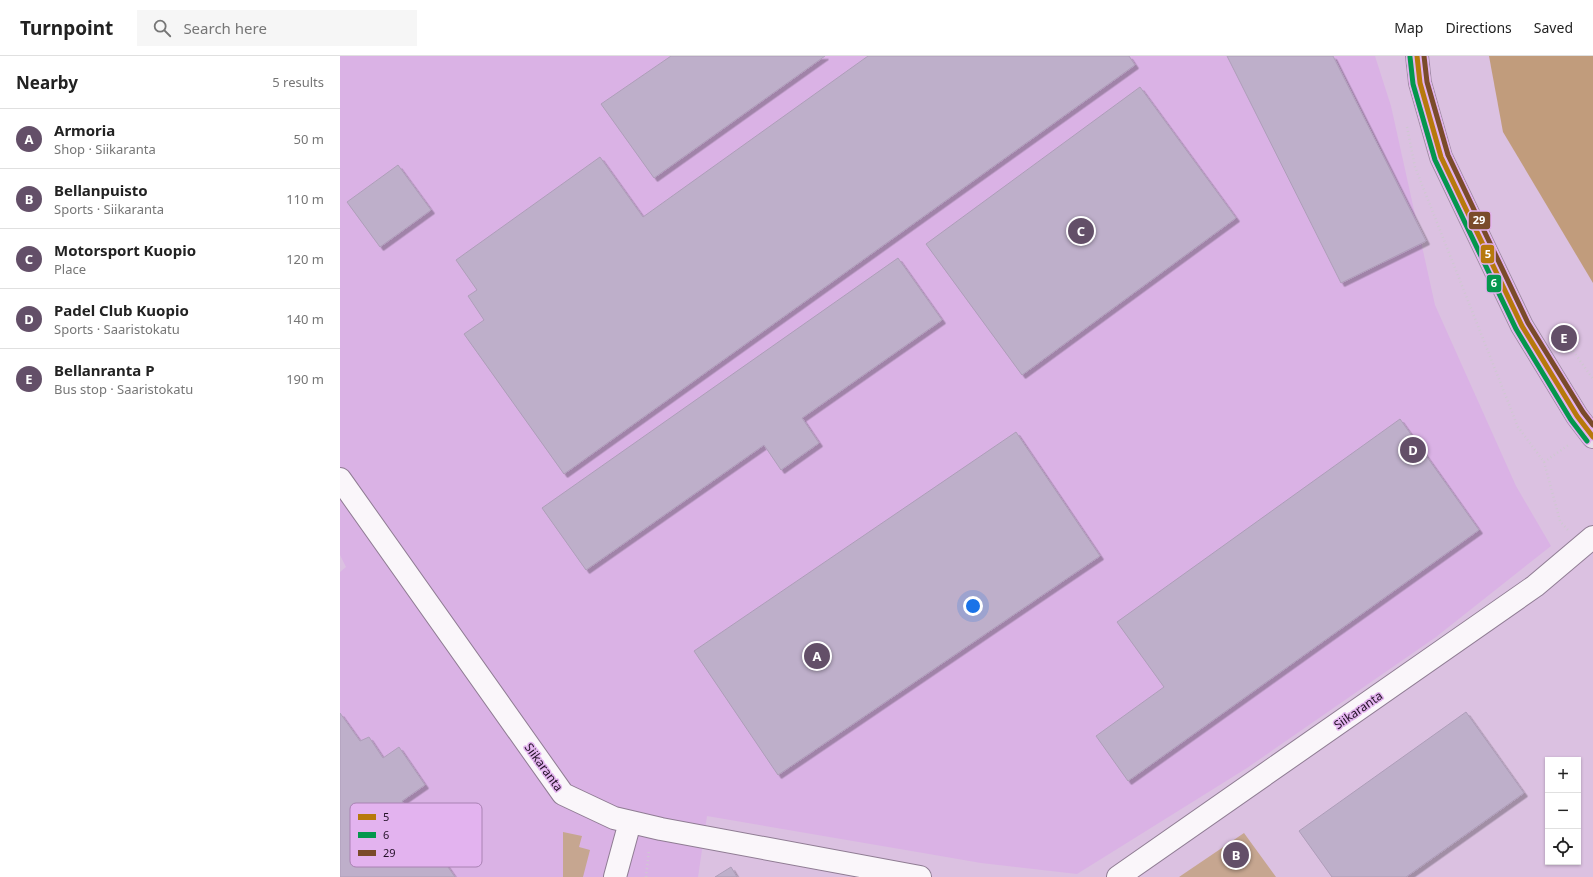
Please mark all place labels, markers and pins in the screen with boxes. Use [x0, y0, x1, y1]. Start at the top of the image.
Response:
pin: C [1068, 216, 1094, 246]
pin: E [1551, 323, 1577, 353]
pin: D [1400, 435, 1426, 465]
pin: A [804, 641, 830, 671]
pin: B [1223, 840, 1249, 870]

